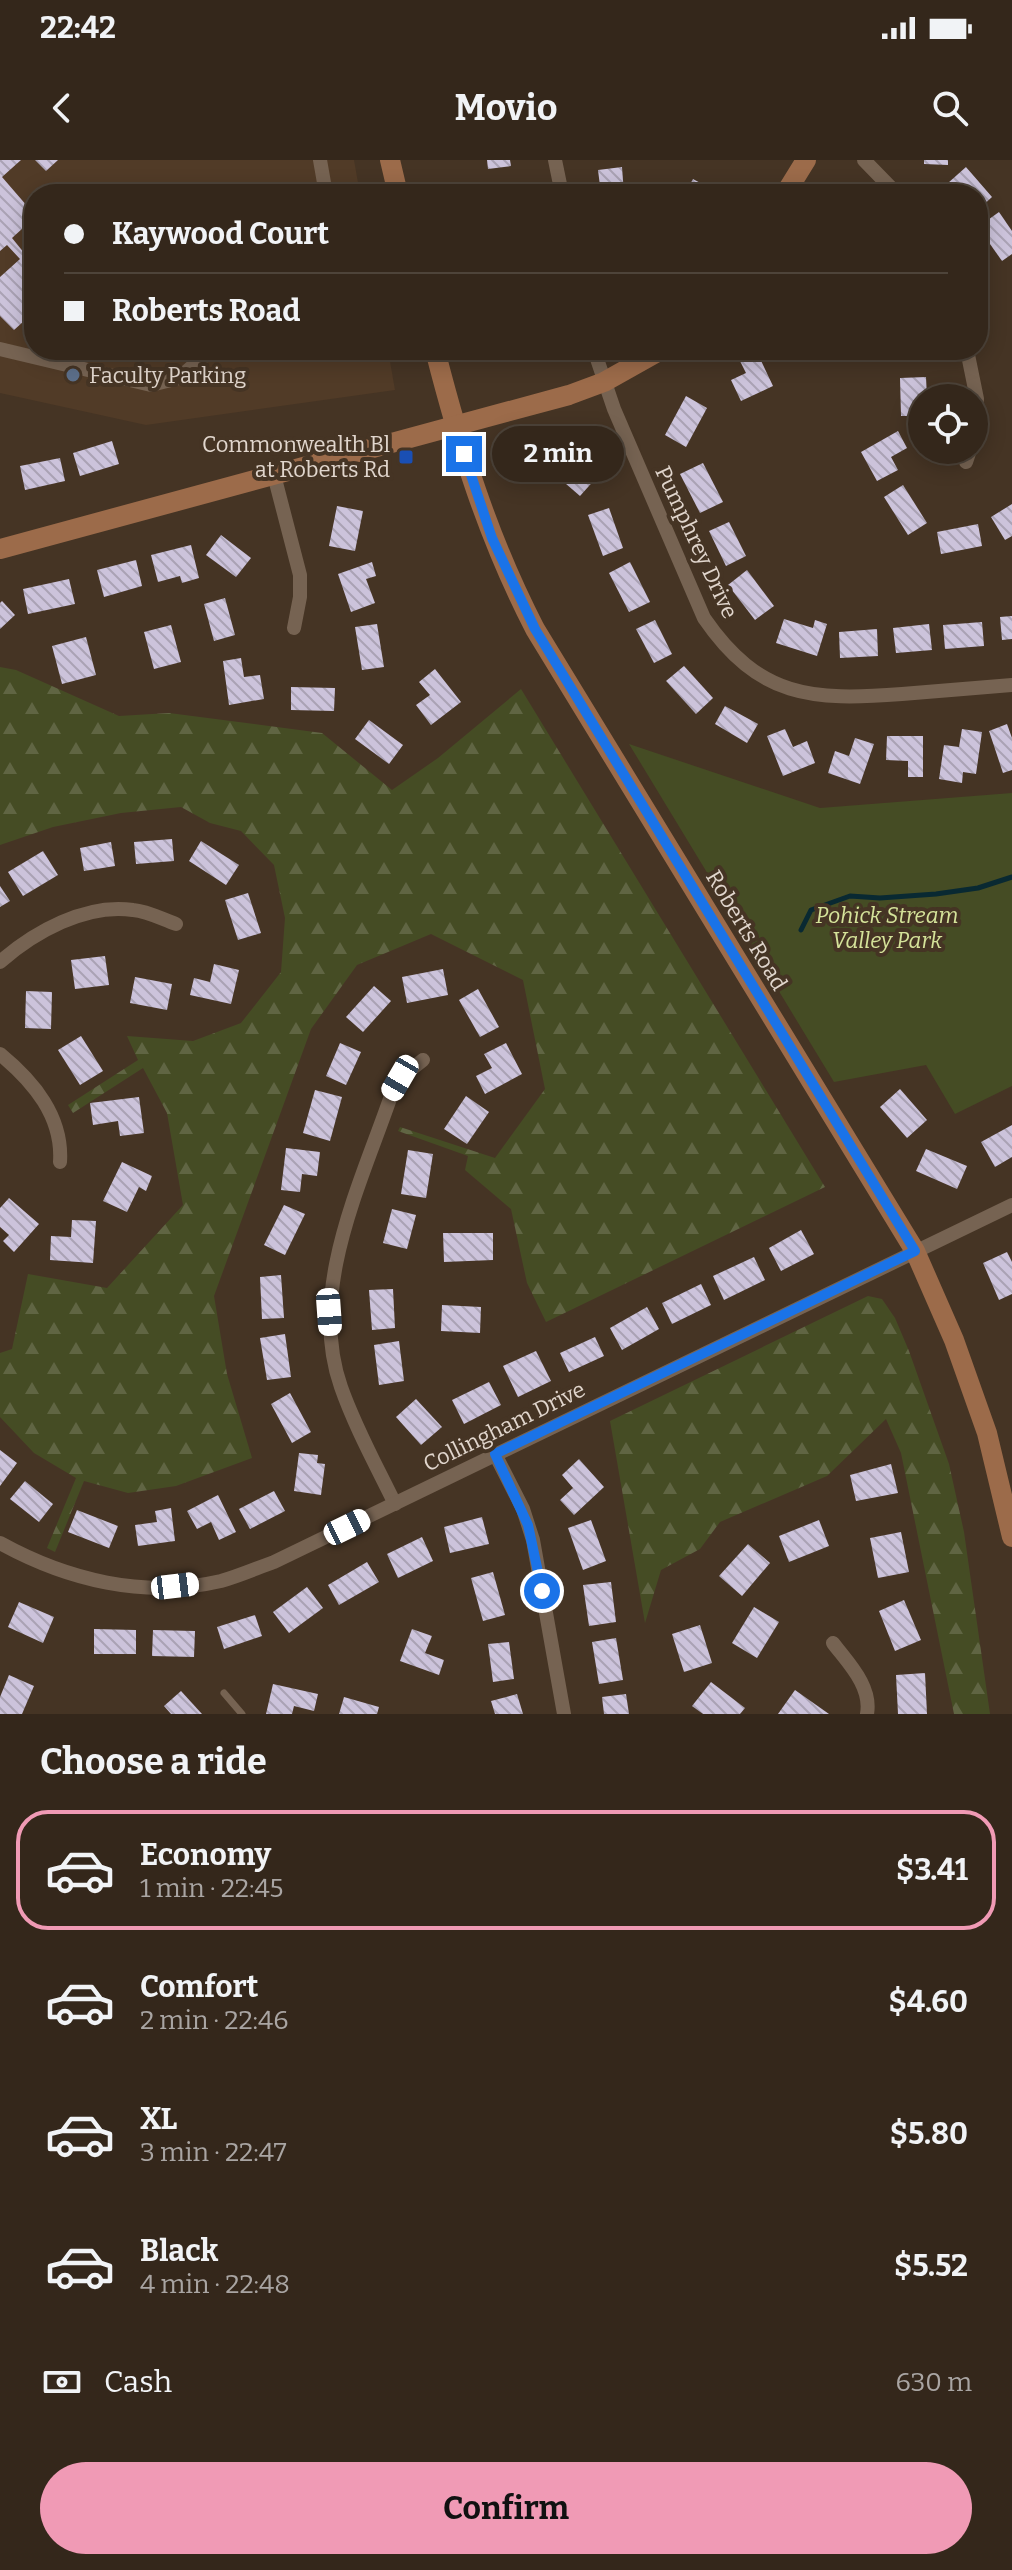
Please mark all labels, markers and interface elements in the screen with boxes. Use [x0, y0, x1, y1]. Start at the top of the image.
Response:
text: 22:42 [40, 10, 116, 46]
icon: back [40, 86, 84, 130]
text: Movio [454, 86, 558, 130]
icon: search [928, 86, 972, 130]
text: Kaywood Court [112, 216, 329, 252]
text: Roberts Road [112, 293, 300, 329]
place label: Faculty Parking [89, 362, 246, 389]
marker: Faculty Parking [64, 366, 82, 384]
map controls [908, 384, 988, 464]
button: locate [908, 384, 988, 464]
callout: 2 min [492, 426, 624, 482]
place label: Commonwealth Bl at Roberts Rd [202, 431, 390, 483]
route end [446, 436, 482, 472]
text: 2 min [523, 438, 593, 469]
marker: Commonwealth Bl at Roberts Rd [397, 448, 415, 466]
street label: Pumphrey Drive [649, 462, 744, 623]
street label: Roberts Road [700, 865, 793, 995]
park label: Pohick Stream Valley Park [816, 902, 958, 954]
car [378, 1051, 422, 1105]
car [315, 1287, 343, 1337]
street label: Collingham Drive [419, 1376, 590, 1477]
car [320, 1506, 374, 1548]
car [150, 1571, 200, 1601]
route start [524, 1573, 560, 1609]
text: Choose a ride [40, 1740, 267, 1784]
icon: car [44, 1834, 116, 1906]
text: Economy [140, 1837, 271, 1873]
text: $3.41 [896, 1852, 968, 1888]
text: 1 min · 22:45 [140, 1873, 284, 1904]
icon: car [44, 1966, 116, 2038]
text: Comfort [140, 1969, 258, 2005]
text: $4.60 [888, 1984, 968, 2020]
text: 2 min · 22:46 [140, 2005, 288, 2036]
icon: car [44, 2098, 116, 2170]
text: XL [140, 2101, 177, 2137]
text: $5.80 [890, 2116, 968, 2152]
text: 3 min · 22:47 [140, 2137, 287, 2168]
icon: car [44, 2230, 116, 2302]
text: Black [140, 2233, 218, 2269]
text: $5.52 [894, 2248, 968, 2284]
text: 4 min · 22:48 [140, 2269, 290, 2300]
icon: cash [40, 2360, 84, 2404]
text: Cash [104, 2364, 172, 2400]
text: 630 m [896, 2367, 972, 2398]
button: Confirm [40, 2462, 972, 2554]

